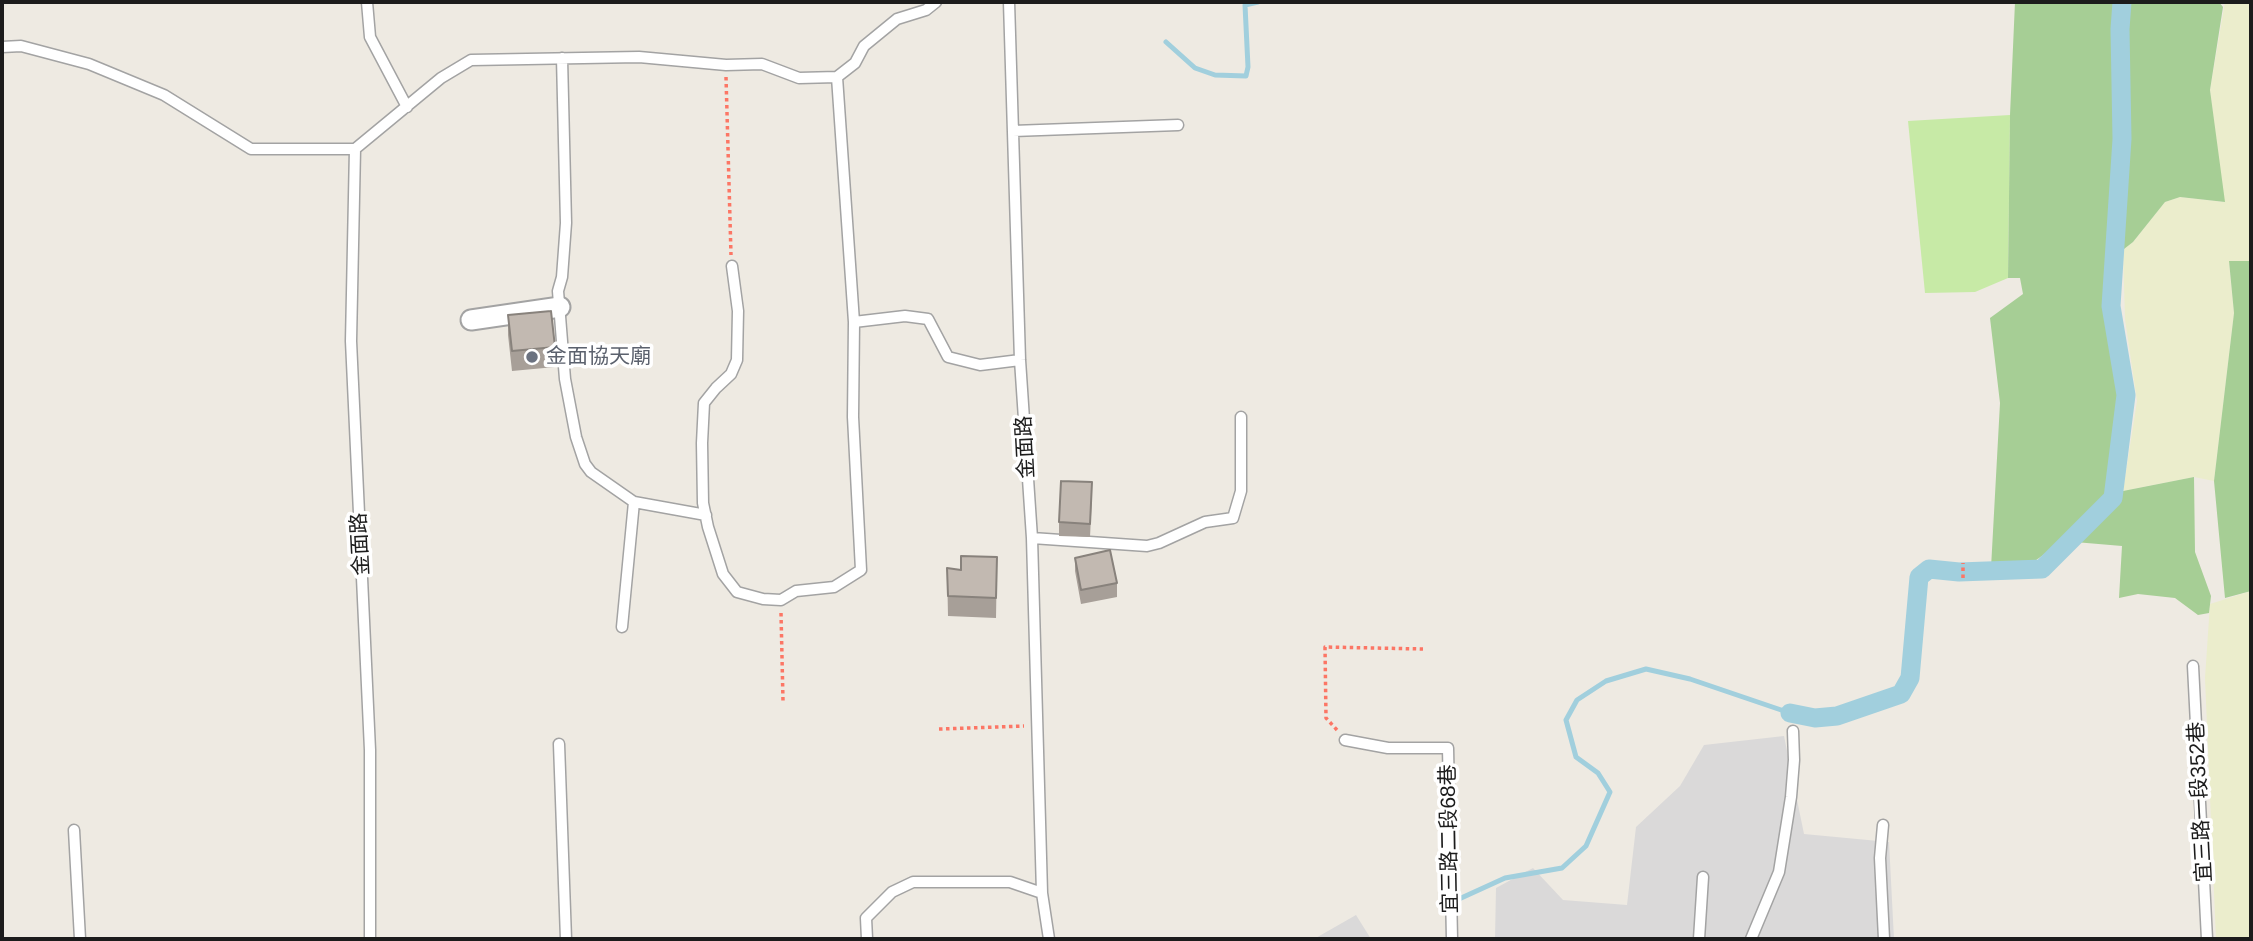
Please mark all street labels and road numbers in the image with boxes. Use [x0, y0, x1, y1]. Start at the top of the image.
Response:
street label: 金面路 [1012, 415, 1040, 479]
street label: 金面路 [347, 512, 375, 576]
street label: 宜三路一段352巷 [2184, 721, 2218, 883]
street label: 宜三路二段68巷 [1436, 764, 1464, 914]

